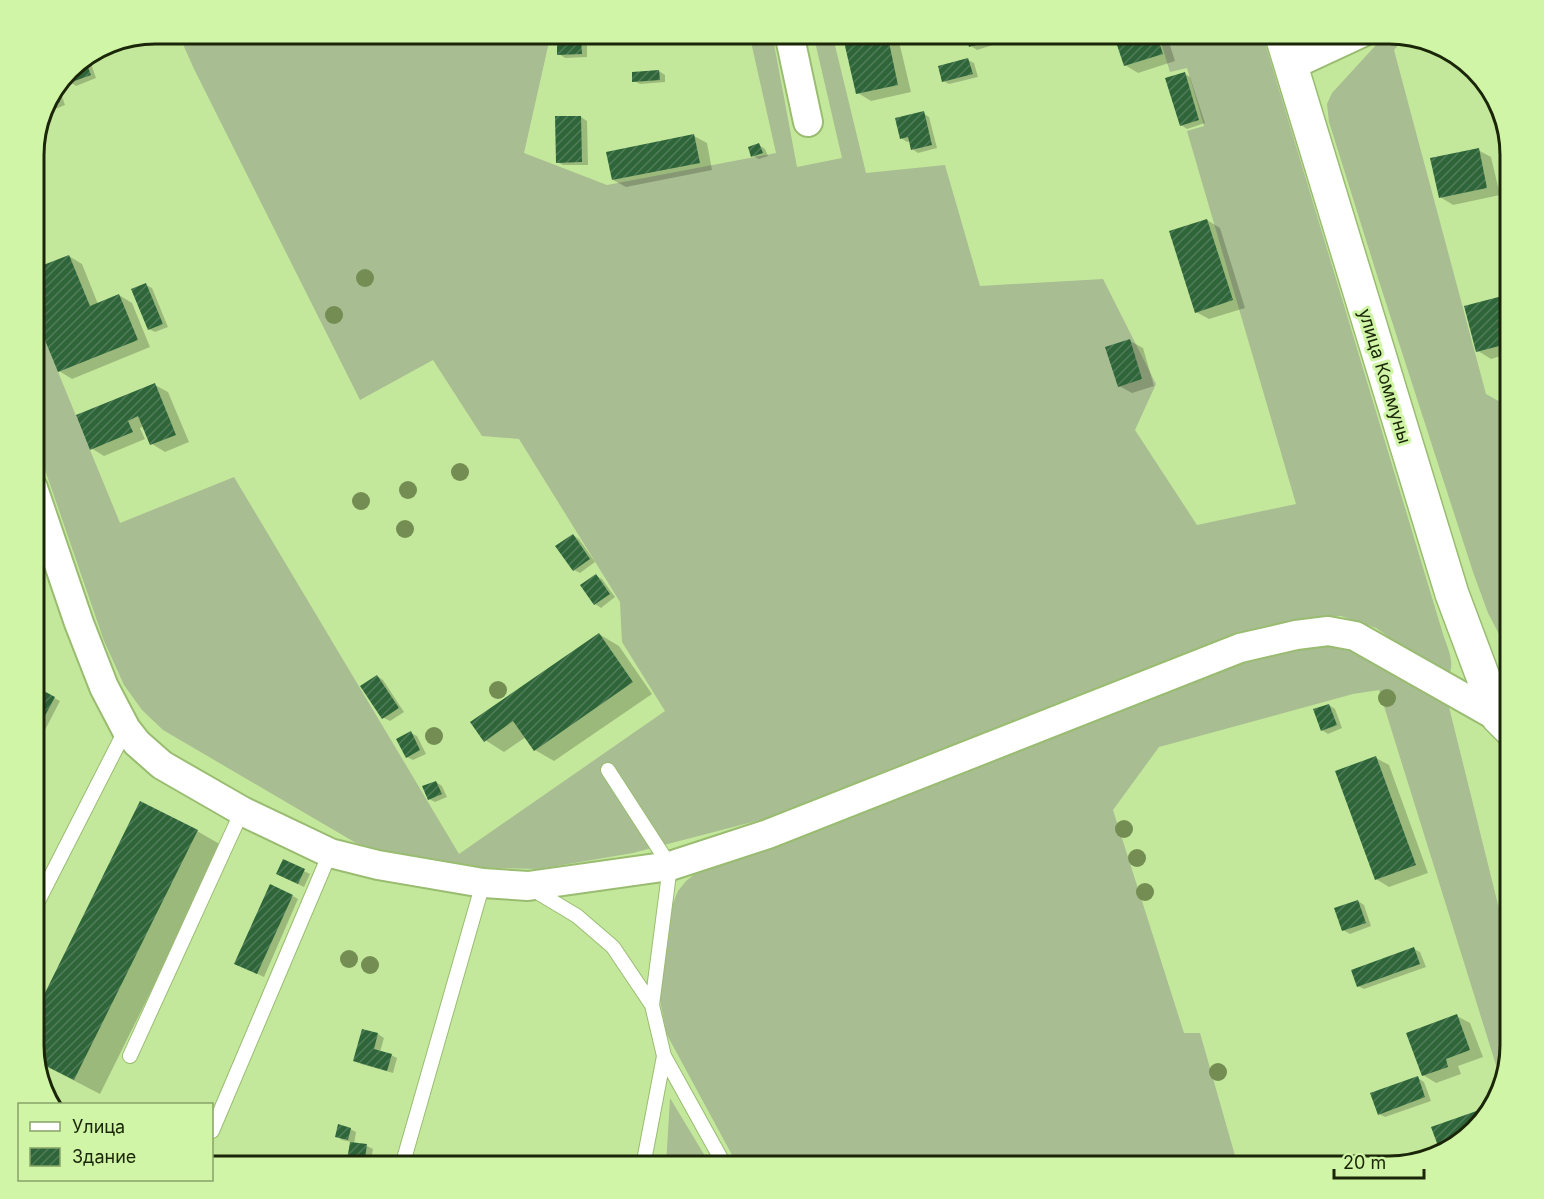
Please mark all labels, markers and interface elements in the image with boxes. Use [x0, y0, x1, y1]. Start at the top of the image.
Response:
street label: улица Коммуны [1354, 306, 1416, 446]
legend [18, 1103, 213, 1181]
text: Улица [72, 1116, 125, 1137]
scale bar [1334, 1142, 1424, 1180]
text: Здание [72, 1146, 136, 1167]
text: 20 m [1343, 1152, 1386, 1173]

